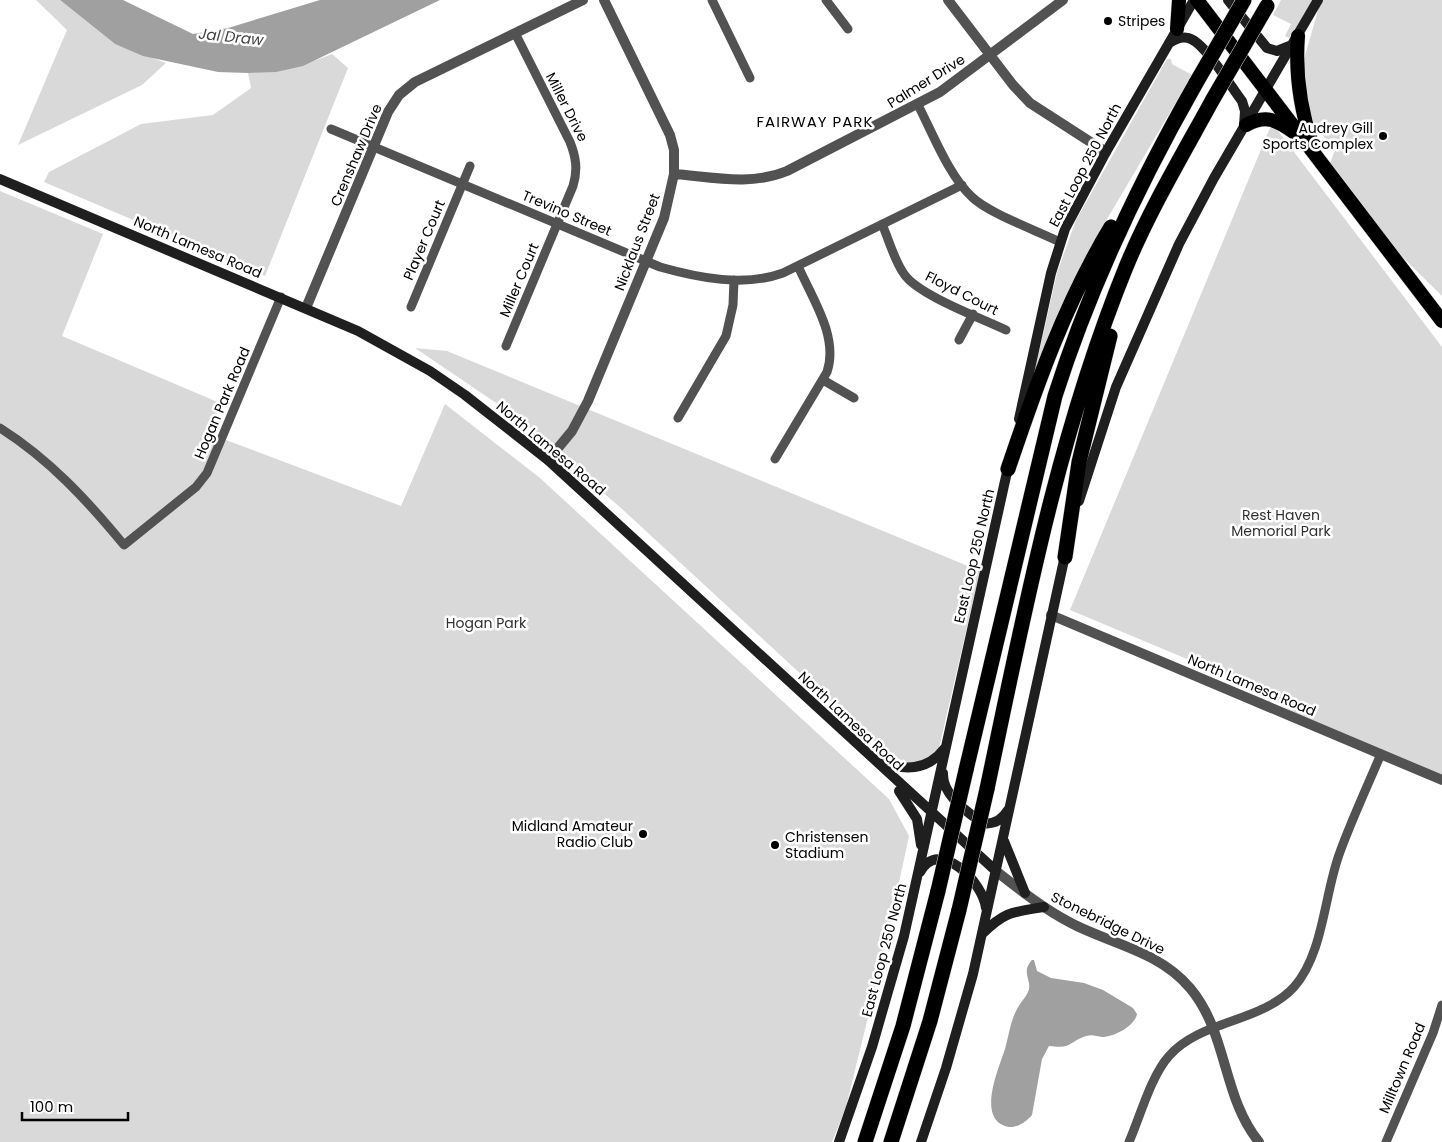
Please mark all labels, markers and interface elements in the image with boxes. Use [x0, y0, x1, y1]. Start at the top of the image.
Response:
place label: Stripes [1118, 11, 1165, 31]
marker: Stripes [1102, 15, 1114, 27]
water label: Jal Draw [198, 23, 265, 50]
street label: Palmer Drive [883, 49, 969, 113]
street label: Miller Drive [541, 69, 593, 145]
street label: Crenshaw Drive [325, 100, 387, 209]
street label: East Loop 250 North [1044, 100, 1126, 230]
district label: FAIRWAY PARK [757, 111, 873, 132]
place label: Audrey Gill Sports Complex [1263, 118, 1373, 154]
marker: Audrey Gill Sports Complex [1377, 130, 1389, 142]
street label: Trevino Street [519, 185, 615, 241]
street label: Nicklaus Street [609, 190, 665, 294]
street label: Player Court [398, 197, 450, 283]
street label: North Lamesa Road [131, 211, 265, 283]
street label: Miller Court [494, 240, 544, 320]
street label: Floyd Court [922, 266, 1002, 320]
street label: Hogan Park Road [189, 344, 255, 462]
street label: North Lamesa Road [492, 396, 610, 500]
street label: East Loop 250 North [949, 487, 999, 625]
park label: Rest Haven Memorial Park [1231, 505, 1331, 541]
park label: Hogan Park [446, 613, 527, 633]
street label: North Lamesa Road [1185, 649, 1319, 721]
street label: North Lamesa Road [794, 667, 908, 775]
place label: Midland Amateur Radio Club [512, 816, 633, 852]
place label: Christensen Stadium [785, 827, 868, 863]
marker: Midland Amateur Radio Club [637, 828, 649, 840]
marker: Christensen Stadium [769, 839, 781, 851]
street label: East Loop 250 North [857, 881, 911, 1019]
street label: Stonebridge Drive [1048, 887, 1169, 959]
street label: Milltown Road [1374, 1019, 1430, 1117]
scale bar [22, 1090, 129, 1122]
text: 100 m [30, 1096, 73, 1117]

